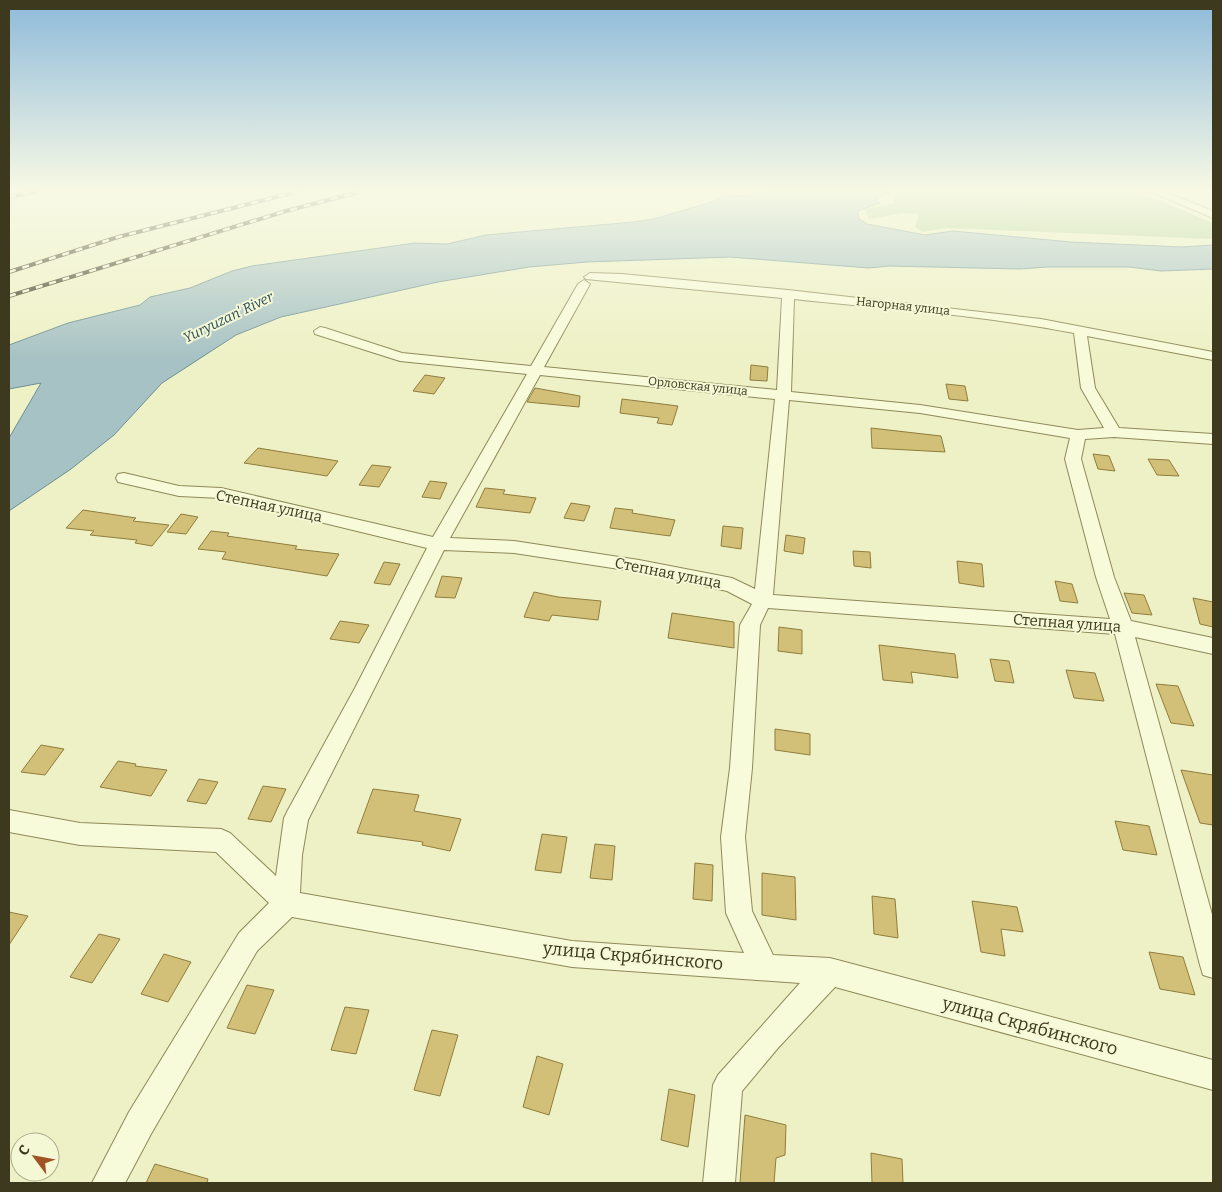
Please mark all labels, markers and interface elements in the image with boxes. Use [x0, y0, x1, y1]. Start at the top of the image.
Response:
water label: Yuryuzan' River [180, 288, 277, 347]
street label: Нагорная улица [855, 294, 951, 318]
street label: Орловская улица [647, 374, 749, 398]
street label: Степная улица [214, 486, 324, 526]
street label: Степная улица [613, 554, 723, 592]
street label: Степная улица [1012, 610, 1122, 636]
street label: улица Скрябинского [541, 937, 724, 975]
street label: улица Скрябинского [939, 992, 1120, 1060]
north arrow [10, 1132, 60, 1182]
text: С [15, 1142, 34, 1159]

